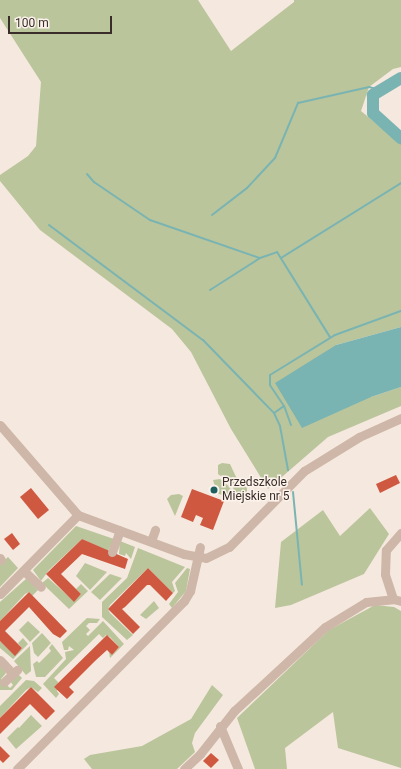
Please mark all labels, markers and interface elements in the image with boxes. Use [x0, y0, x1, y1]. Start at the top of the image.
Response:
scale bar [10, 8, 114, 34]
text: 100 m [15, 16, 49, 30]
place label: Przedszkole Miejskie nr 5 [222, 476, 290, 504]
marker: Przedszkole Miejskie nr 5 [209, 485, 219, 495]

